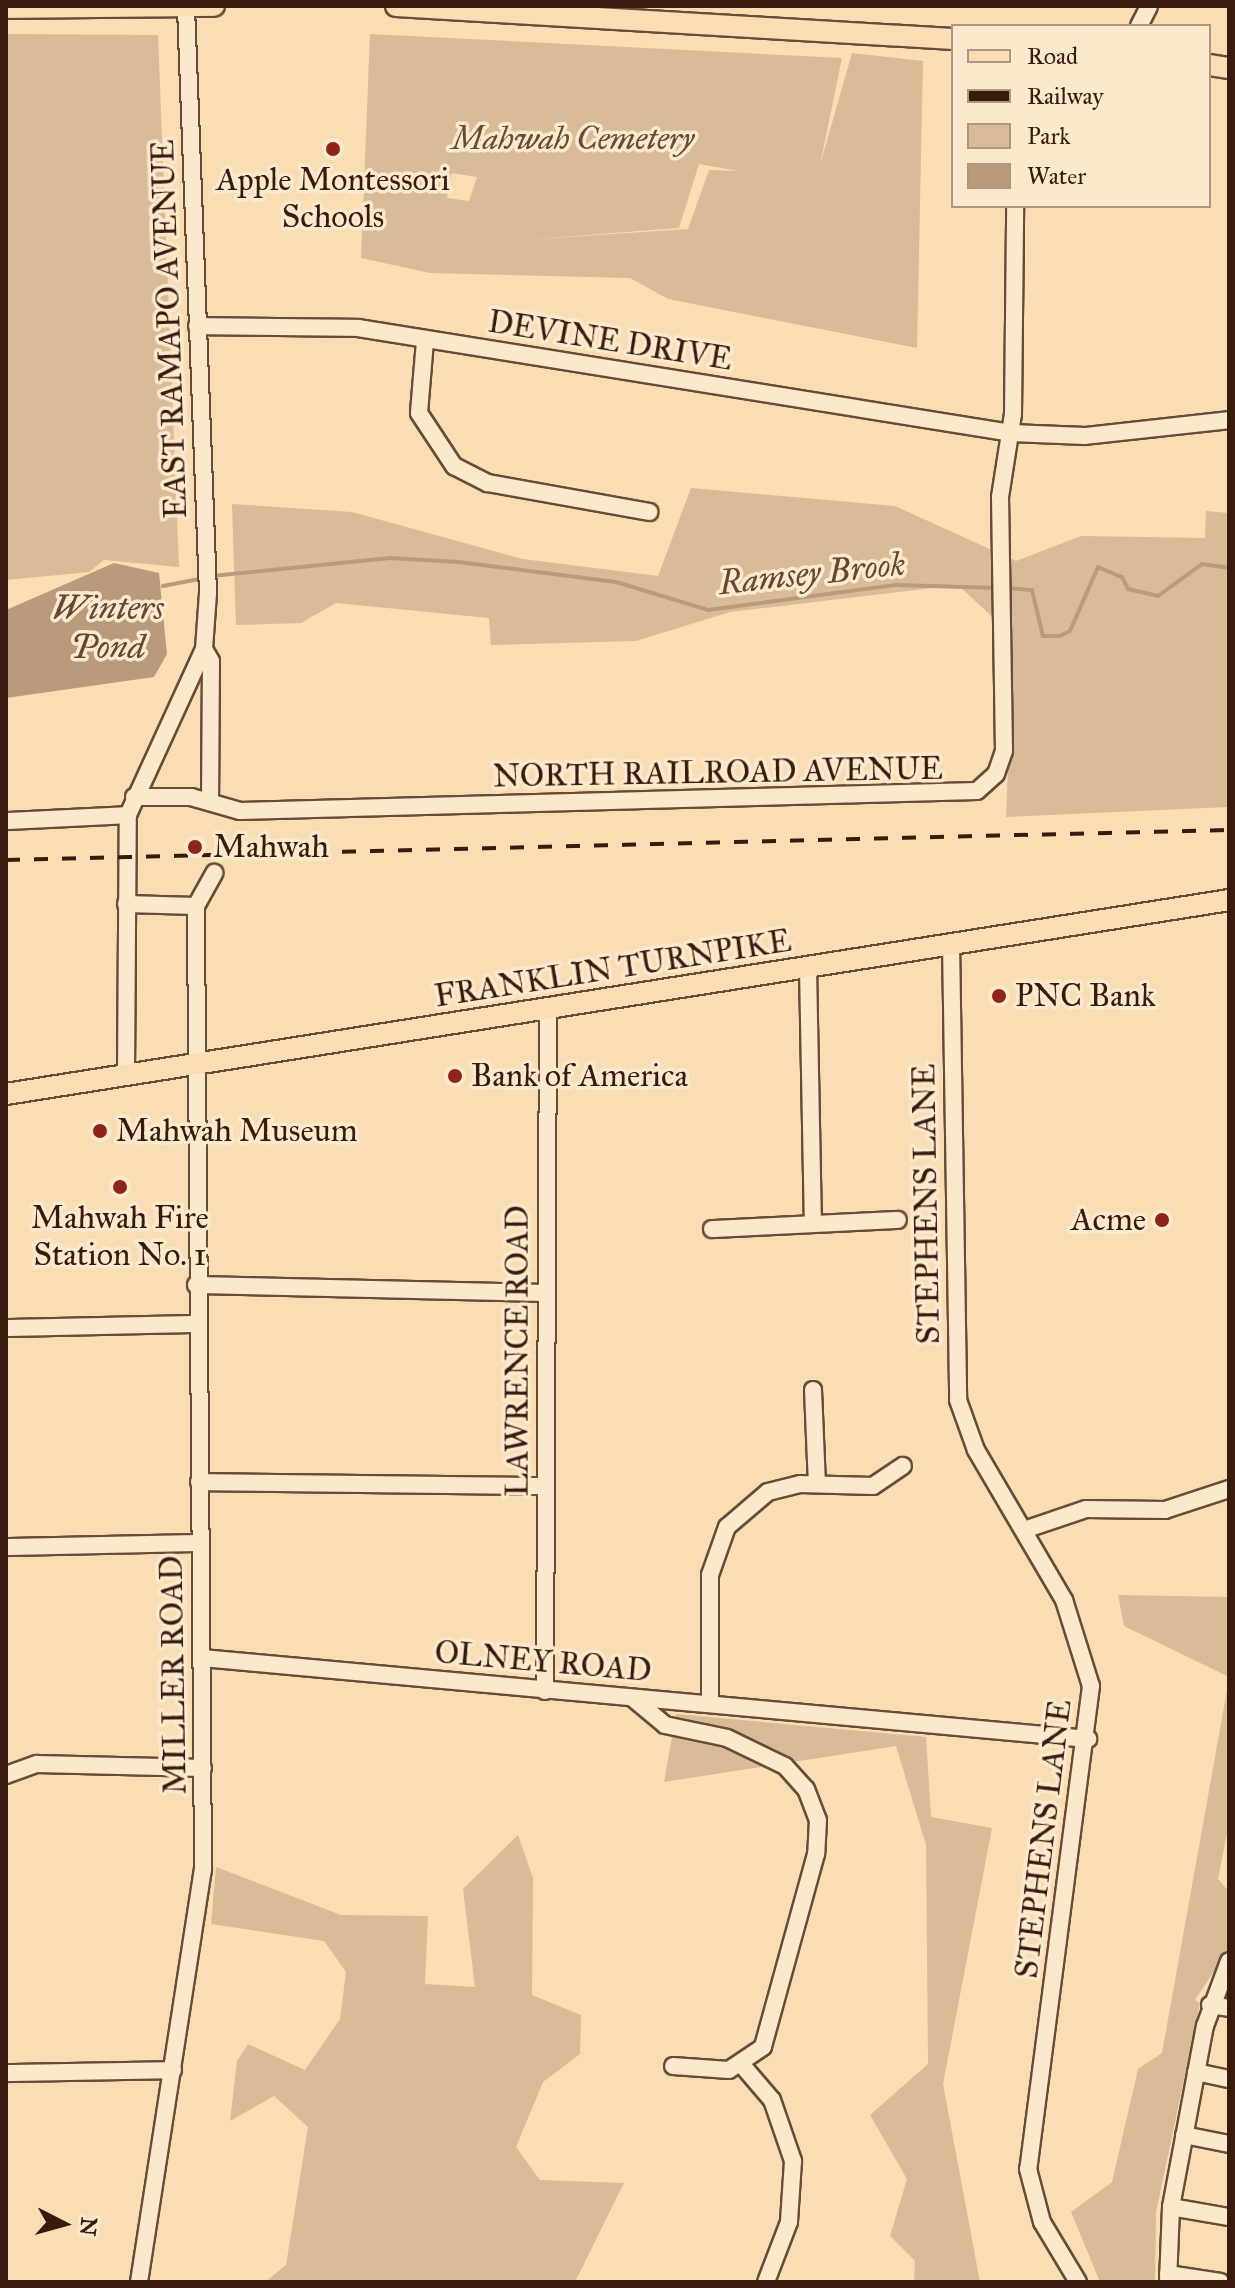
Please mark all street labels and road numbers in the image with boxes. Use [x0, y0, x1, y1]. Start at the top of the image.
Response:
street label: EAST RAMAPO AVENUE [144, 139, 196, 519]
street label: DEVINE DRIVE [485, 303, 735, 379]
street label: NORTH RAILROAD AVENUE [493, 750, 943, 796]
street label: FRANKLIN TURNPIKE [432, 922, 794, 1016]
street label: STEPHENS LANE [905, 1063, 949, 1345]
street label: LAWRENCE ROAD [499, 1205, 537, 1497]
street label: MILLER ROAD [153, 1555, 195, 1795]
street label: OLNEY ROAD [433, 1633, 653, 1691]
street label: STEPHENS LANE [1008, 1697, 1080, 1981]

